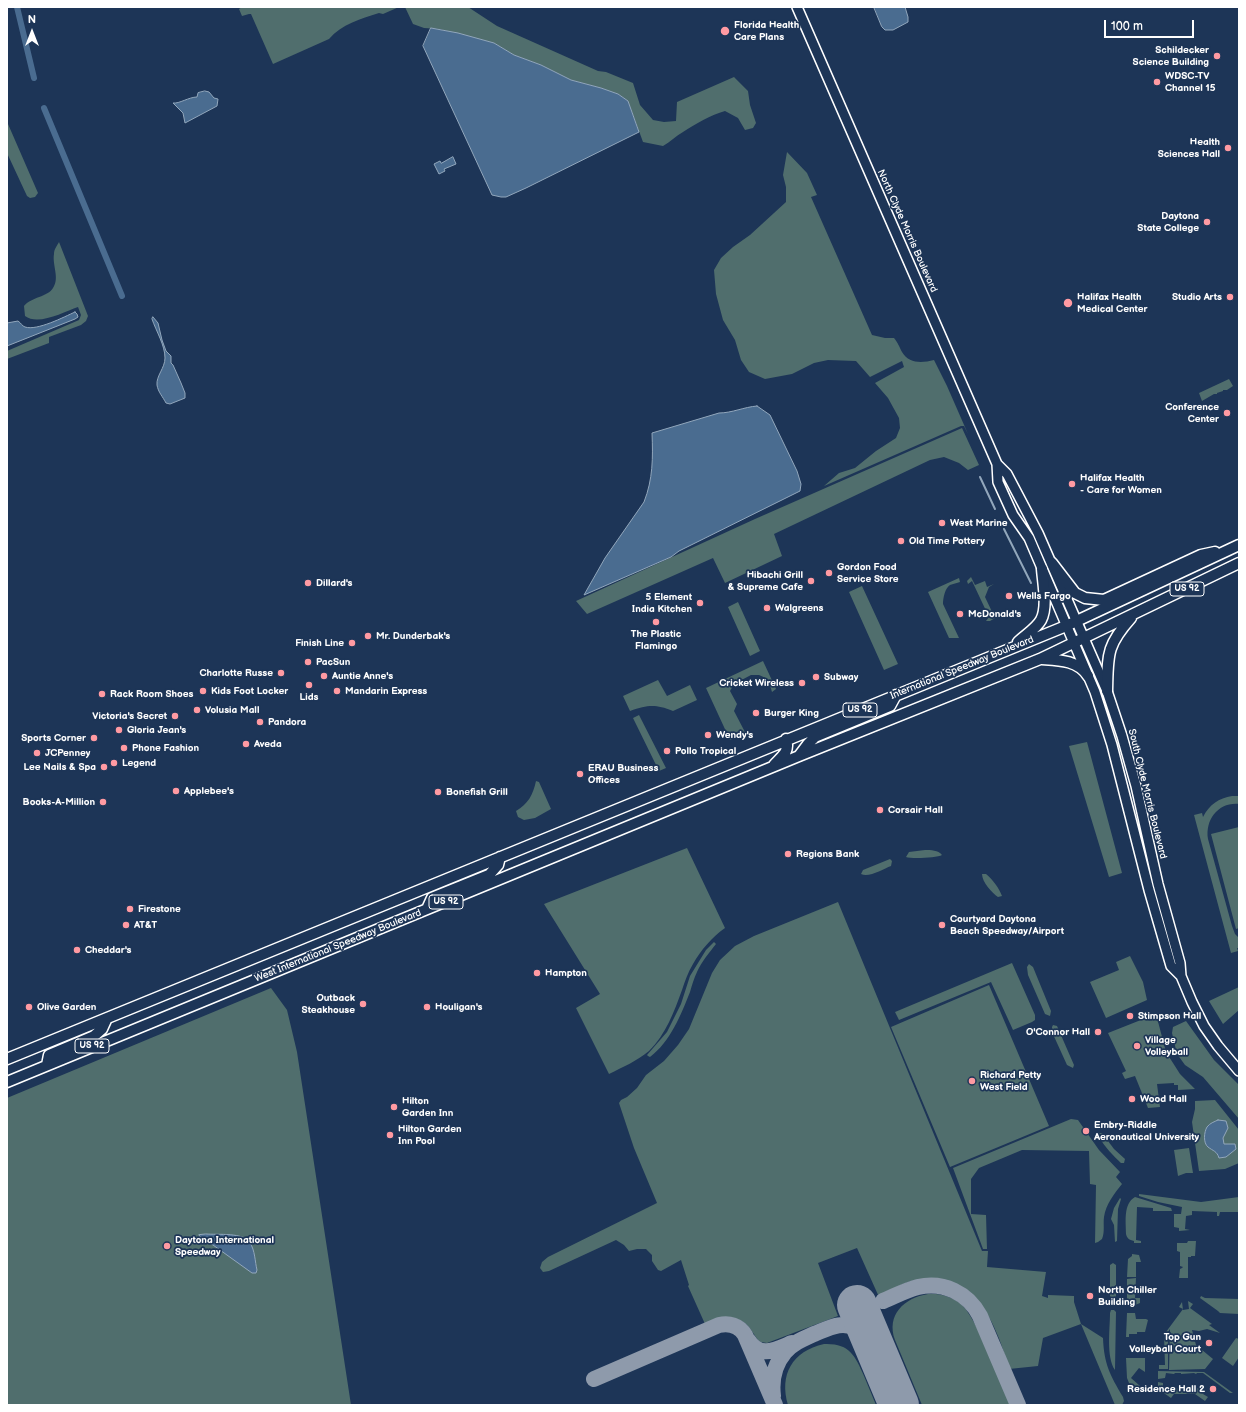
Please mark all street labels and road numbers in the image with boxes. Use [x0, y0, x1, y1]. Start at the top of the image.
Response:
street label: North Clyde Morris Boulevard [874, 168, 940, 294]
road number: US 92 [1170, 582, 1204, 596]
street label: International Speedway Boulevard [888, 634, 1036, 702]
road number: US 92 [843, 703, 877, 717]
street label: South Clyde Morris Boulevard [1125, 728, 1169, 860]
road number: US 92 [429, 895, 463, 909]
street label: West International Speedway Boulevard [253, 907, 423, 985]
road number: US 92 [75, 1039, 109, 1053]

